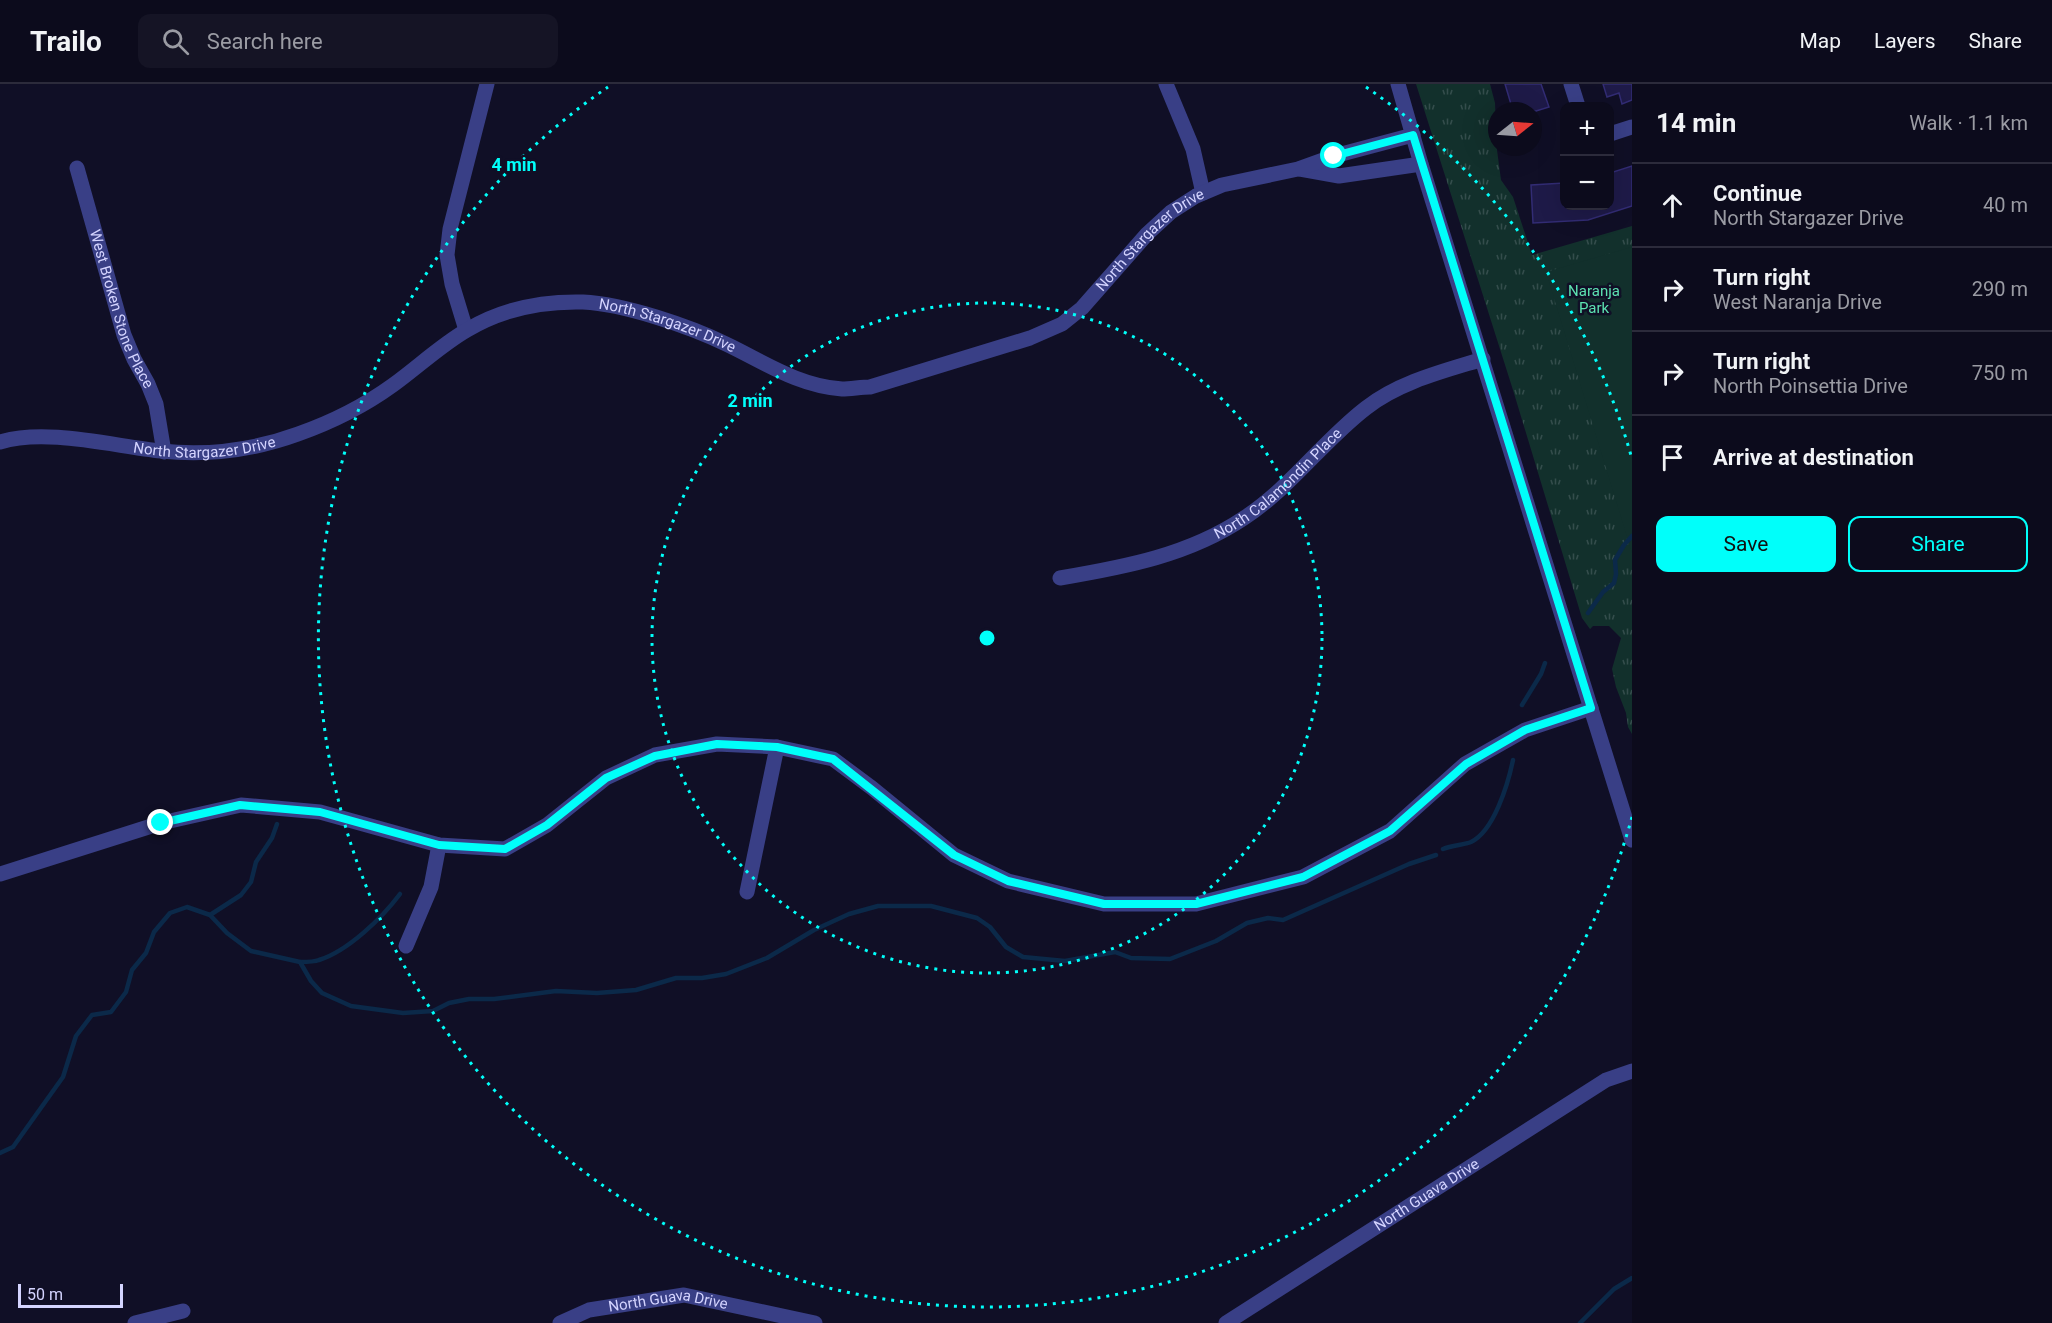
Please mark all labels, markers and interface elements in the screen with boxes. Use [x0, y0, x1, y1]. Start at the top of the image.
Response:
search box [138, 14, 558, 68]
text: Trailo [30, 25, 102, 58]
icon: search [159, 25, 192, 58]
text: Search here [207, 29, 323, 54]
text: Map [1799, 29, 1841, 53]
text: Layers [1874, 29, 1935, 53]
text: Share [1968, 29, 2022, 53]
north arrow [1488, 102, 1542, 156]
map controls [1560, 102, 1614, 210]
button: + [1560, 102, 1614, 156]
text: 14 min [1656, 108, 1736, 138]
text: Walk · 1.1 km [1909, 111, 2028, 135]
route start [1320, 142, 1346, 168]
text: 4 min [491, 154, 537, 175]
button: − [1560, 156, 1614, 210]
text: Continue [1713, 181, 1802, 206]
street label: North Stargazer Drive [1092, 185, 1207, 295]
icon: ahead [1656, 189, 1689, 222]
text: 40 m [1983, 193, 2028, 217]
text: North Stargazer Drive [1713, 206, 1904, 230]
street label: West Broken Stone Place [86, 228, 158, 391]
text: Turn right [1713, 265, 1810, 290]
icon: right [1656, 273, 1689, 306]
text: 290 m [1972, 277, 2028, 301]
park label: Naranja Park [1568, 282, 1620, 317]
text: West Naranja Drive [1713, 290, 1882, 314]
street label: North Stargazer Drive [598, 295, 739, 356]
text: Turn right [1713, 349, 1810, 374]
icon: right [1656, 357, 1689, 390]
text: 750 m [1972, 361, 2028, 385]
text: North Poinsettia Drive [1713, 374, 1908, 398]
text: 2 min [727, 390, 773, 411]
street label: North Calamondin Place [1211, 424, 1346, 543]
street label: North Stargazer Drive [132, 433, 277, 462]
icon: arrive [1656, 441, 1689, 474]
text: Arrive at destination [1713, 445, 1914, 470]
button: Save [1656, 516, 1836, 572]
button: Share [1848, 516, 2028, 572]
centre of rings [977, 628, 997, 648]
route end [147, 809, 173, 835]
street label: North Guava Drive [1371, 1155, 1482, 1235]
scale bar [18, 1281, 123, 1308]
text: 50 m [27, 1285, 63, 1304]
street label: North Guava Drive [607, 1286, 729, 1316]

